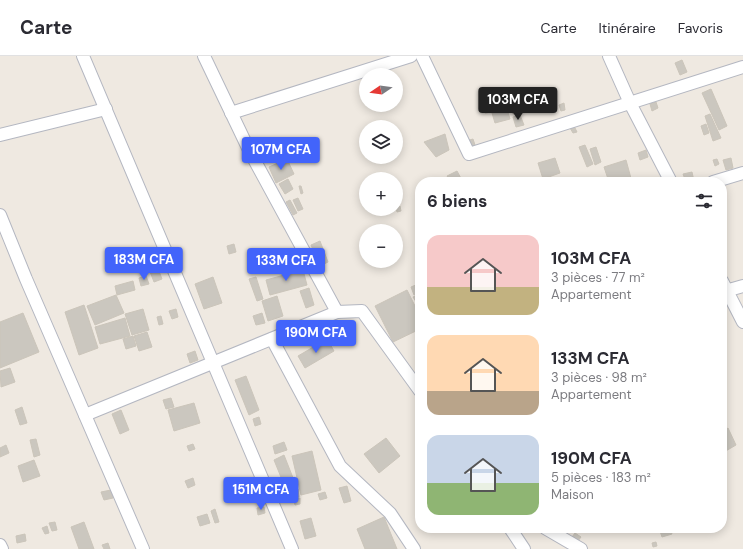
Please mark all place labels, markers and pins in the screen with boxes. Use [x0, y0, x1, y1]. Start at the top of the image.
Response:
pin: 103M CFA [477, 87, 559, 121]
pin: 107M CFA [240, 137, 322, 171]
pin: 183M CFA [103, 247, 185, 281]
pin: 133M CFA [245, 248, 327, 282]
pin: 190M CFA [275, 320, 357, 354]
pin: 151M CFA [220, 477, 302, 511]

